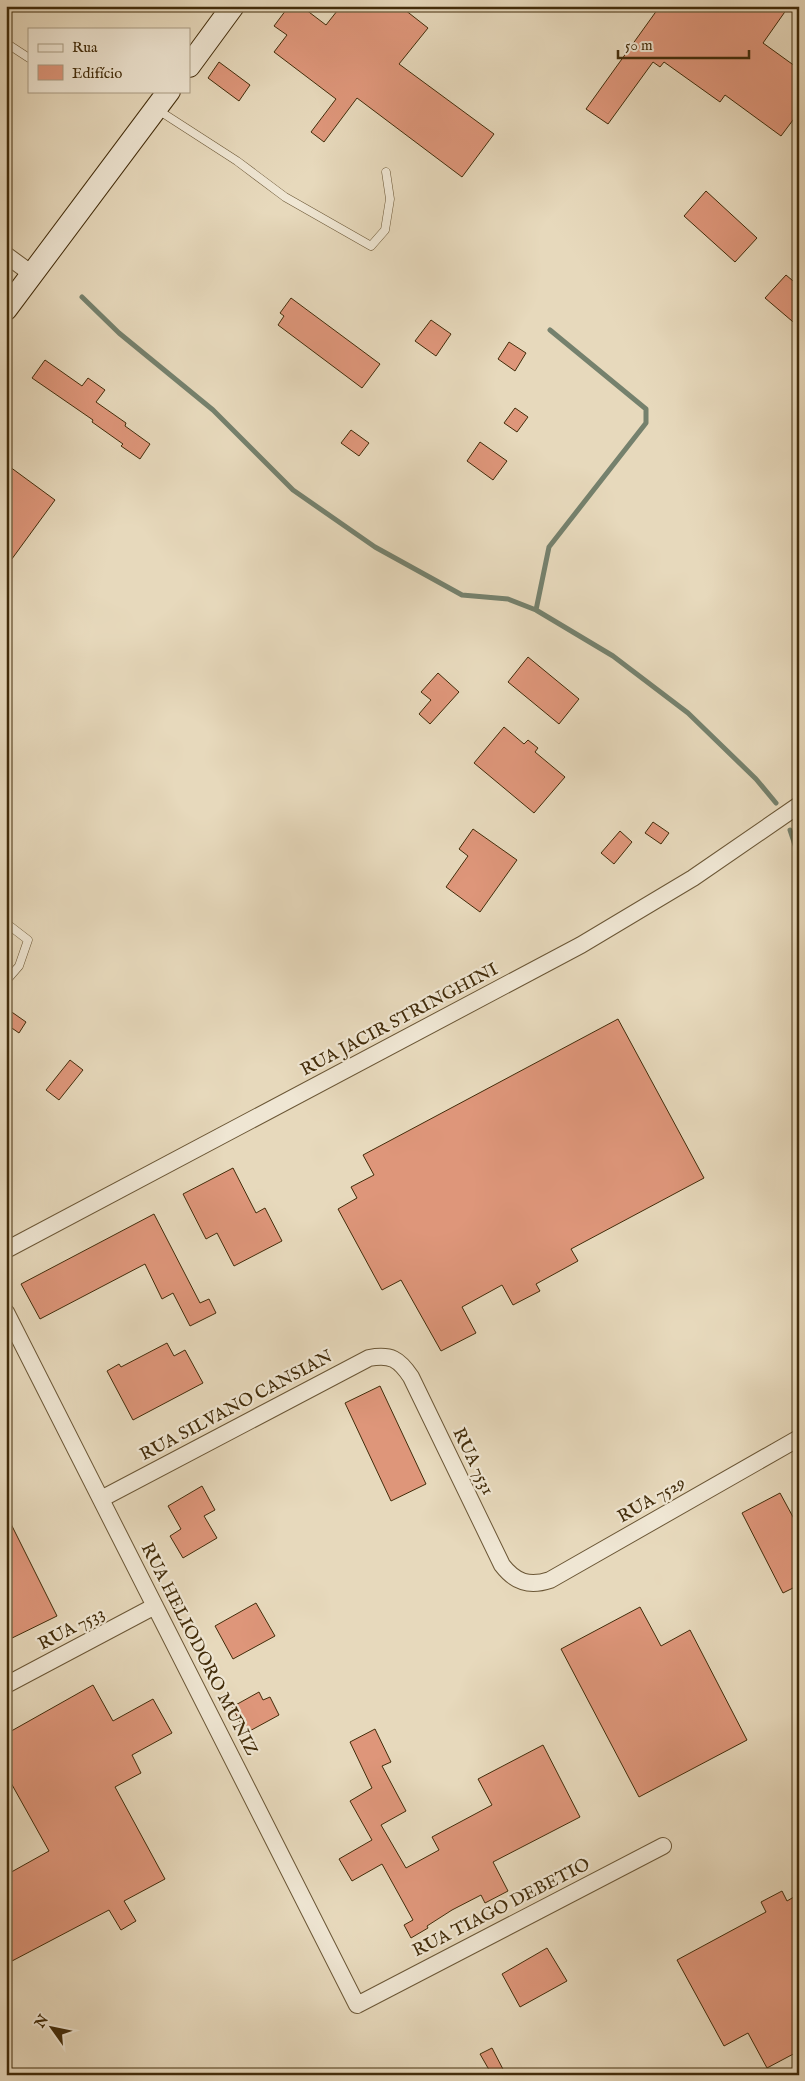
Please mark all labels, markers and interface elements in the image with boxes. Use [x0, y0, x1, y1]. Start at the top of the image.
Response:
legend [28, 28, 190, 92]
scale bar [618, 28, 749, 60]
text: 50 m [625, 36, 653, 55]
text: Rua [72, 38, 98, 57]
text: Edifício [72, 64, 122, 83]
street label: RUA JACIR STRINGHINI [297, 958, 503, 1082]
street label: RUA SILVANO CANSIAN [136, 1345, 337, 1467]
street label: RUA 7531 [447, 1424, 499, 1499]
street label: RUA 7529 [614, 1472, 690, 1529]
street label: RUA HELIODORO MUNIZ [135, 1539, 263, 1760]
street label: RUA 7533 [35, 1602, 109, 1656]
street label: RUA TIAGO DEBETIO [409, 1854, 594, 1963]
north arrow [28, 2004, 78, 2054]
text: N [31, 2011, 53, 2032]

